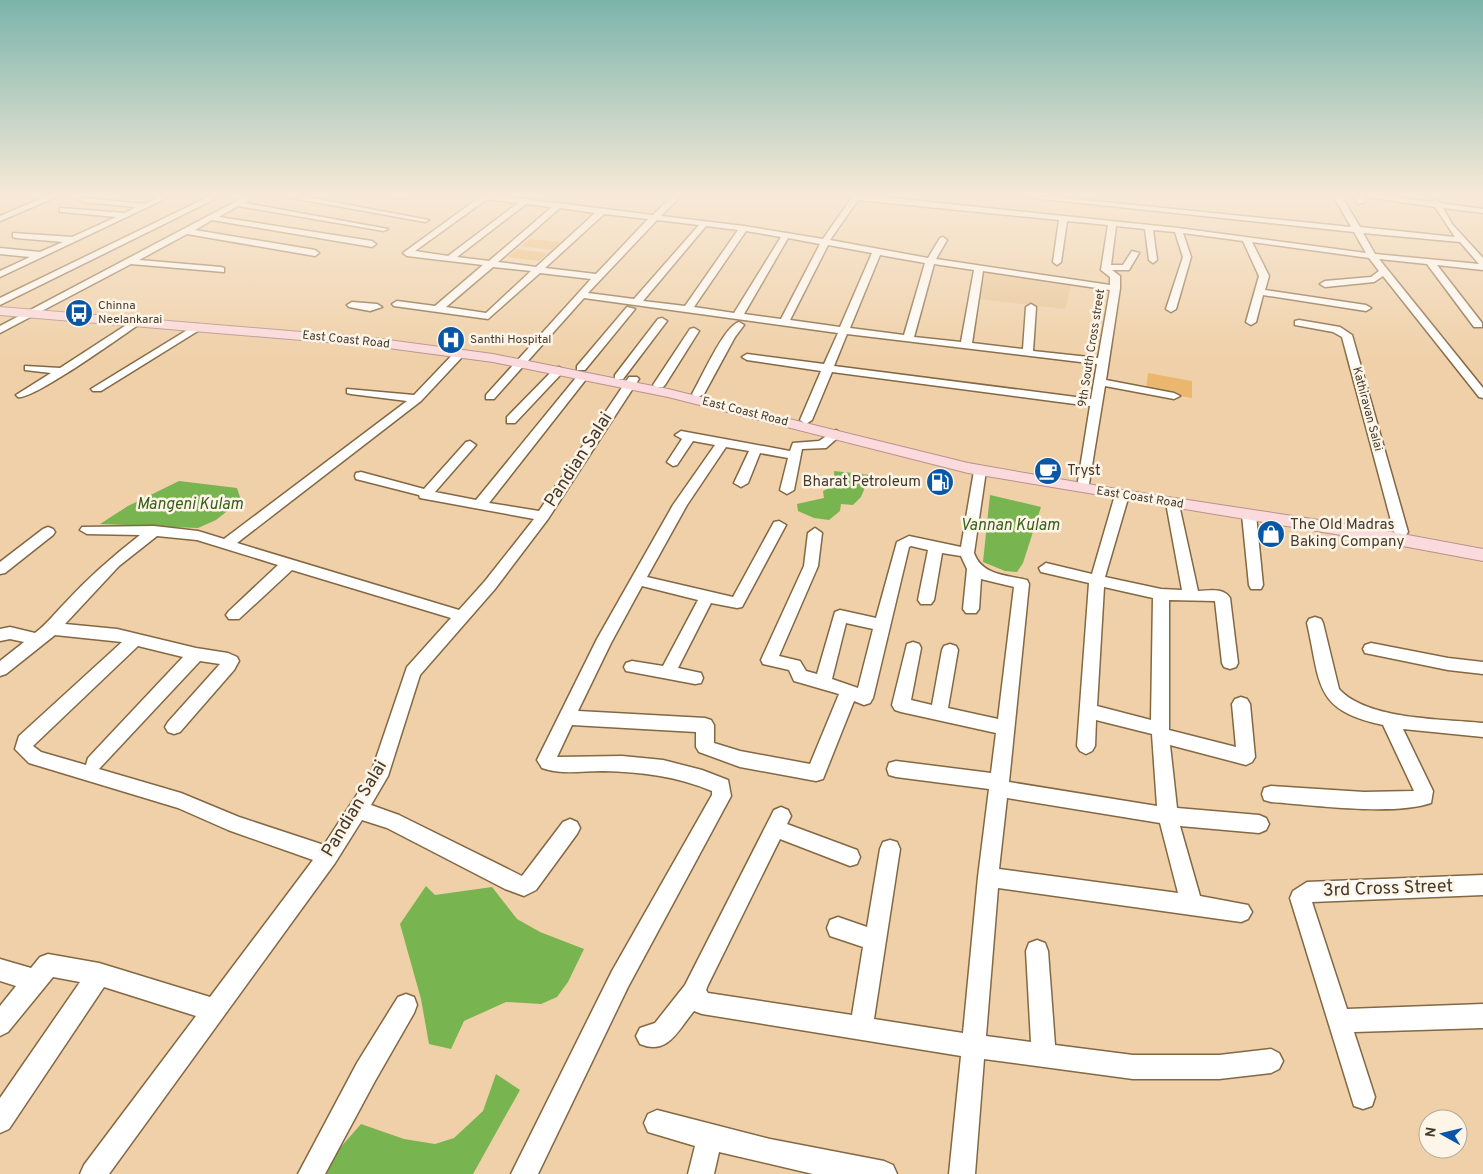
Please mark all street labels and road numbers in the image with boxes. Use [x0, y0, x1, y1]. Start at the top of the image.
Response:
street label: 9th South Cross street [1075, 288, 1109, 408]
street label: East Coast Road [301, 327, 391, 353]
street label: Kathiravan Salai [1348, 365, 1386, 453]
street label: East Coast Road [700, 394, 790, 430]
street label: Pandian Salai [540, 408, 618, 512]
street label: East Coast Road [1095, 483, 1185, 513]
street label: Pandian Salai [317, 756, 393, 862]
street label: 3rd Cross Street [1322, 875, 1454, 903]

